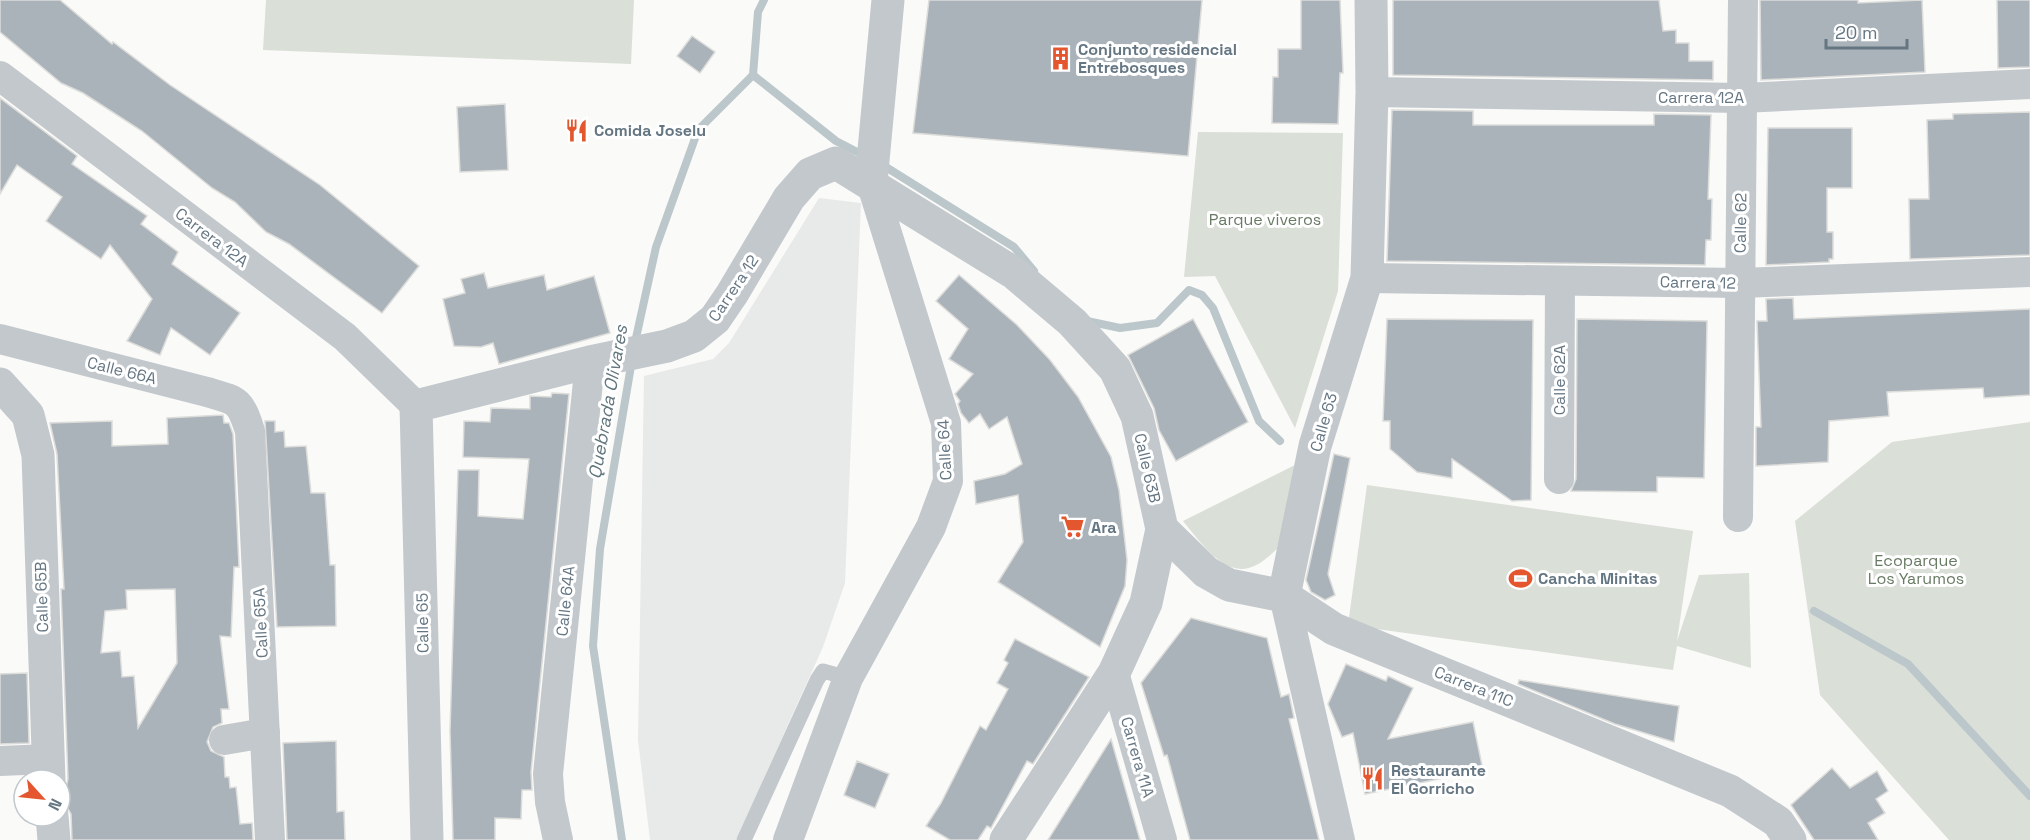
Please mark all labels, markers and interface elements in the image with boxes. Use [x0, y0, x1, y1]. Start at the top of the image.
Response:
scale bar [1826, 12, 1907, 50]
text: 20 m [1835, 21, 1878, 44]
place label: Conjunto residencial Entrebosques [1078, 39, 1237, 78]
building icon: Conjunto residencial Entrebosques [1047, 45, 1073, 71]
street label: Carrera 12A [1658, 87, 1744, 108]
restaurant icon: Comida Joselu [563, 117, 589, 143]
place label: Comida Joselu [594, 120, 706, 141]
street label: Calle 62 [1729, 193, 1752, 253]
street label: Carrera 12A [171, 203, 252, 272]
park label: Parque viveros [1209, 209, 1321, 230]
street label: Carrera 12 [703, 251, 763, 326]
street label: Carrera 12 [1660, 271, 1736, 294]
water label: Quebrada Olivares [583, 323, 632, 481]
street label: Calle 62A [1549, 345, 1570, 415]
street label: Calle 66A [85, 352, 159, 389]
street label: Calle 63 [1305, 390, 1342, 454]
street label: Calle 64 [932, 419, 957, 481]
street label: Calle 63B [1129, 431, 1166, 505]
supermarket icon: Ara [1060, 514, 1086, 540]
place label: Ara [1091, 517, 1117, 538]
park label: Ecoparque Los Yarumos [1868, 550, 1964, 589]
street label: Calle 65B [30, 561, 53, 633]
street label: Calle 64A [551, 565, 580, 637]
sports icon: Cancha Minitas [1507, 565, 1533, 591]
place label: Cancha Minitas [1538, 568, 1657, 589]
street label: Calle 65A [248, 587, 273, 659]
street label: Calle 65 [411, 593, 434, 653]
street label: Carrera 11C [1431, 661, 1516, 712]
street label: Carrera 11A [1116, 714, 1159, 800]
place label: Restaurante El Gorricho [1391, 760, 1486, 799]
restaurant icon: Restaurante El Gorricho [1360, 766, 1386, 792]
north arrow [12, 768, 72, 828]
text: N [43, 795, 67, 814]

